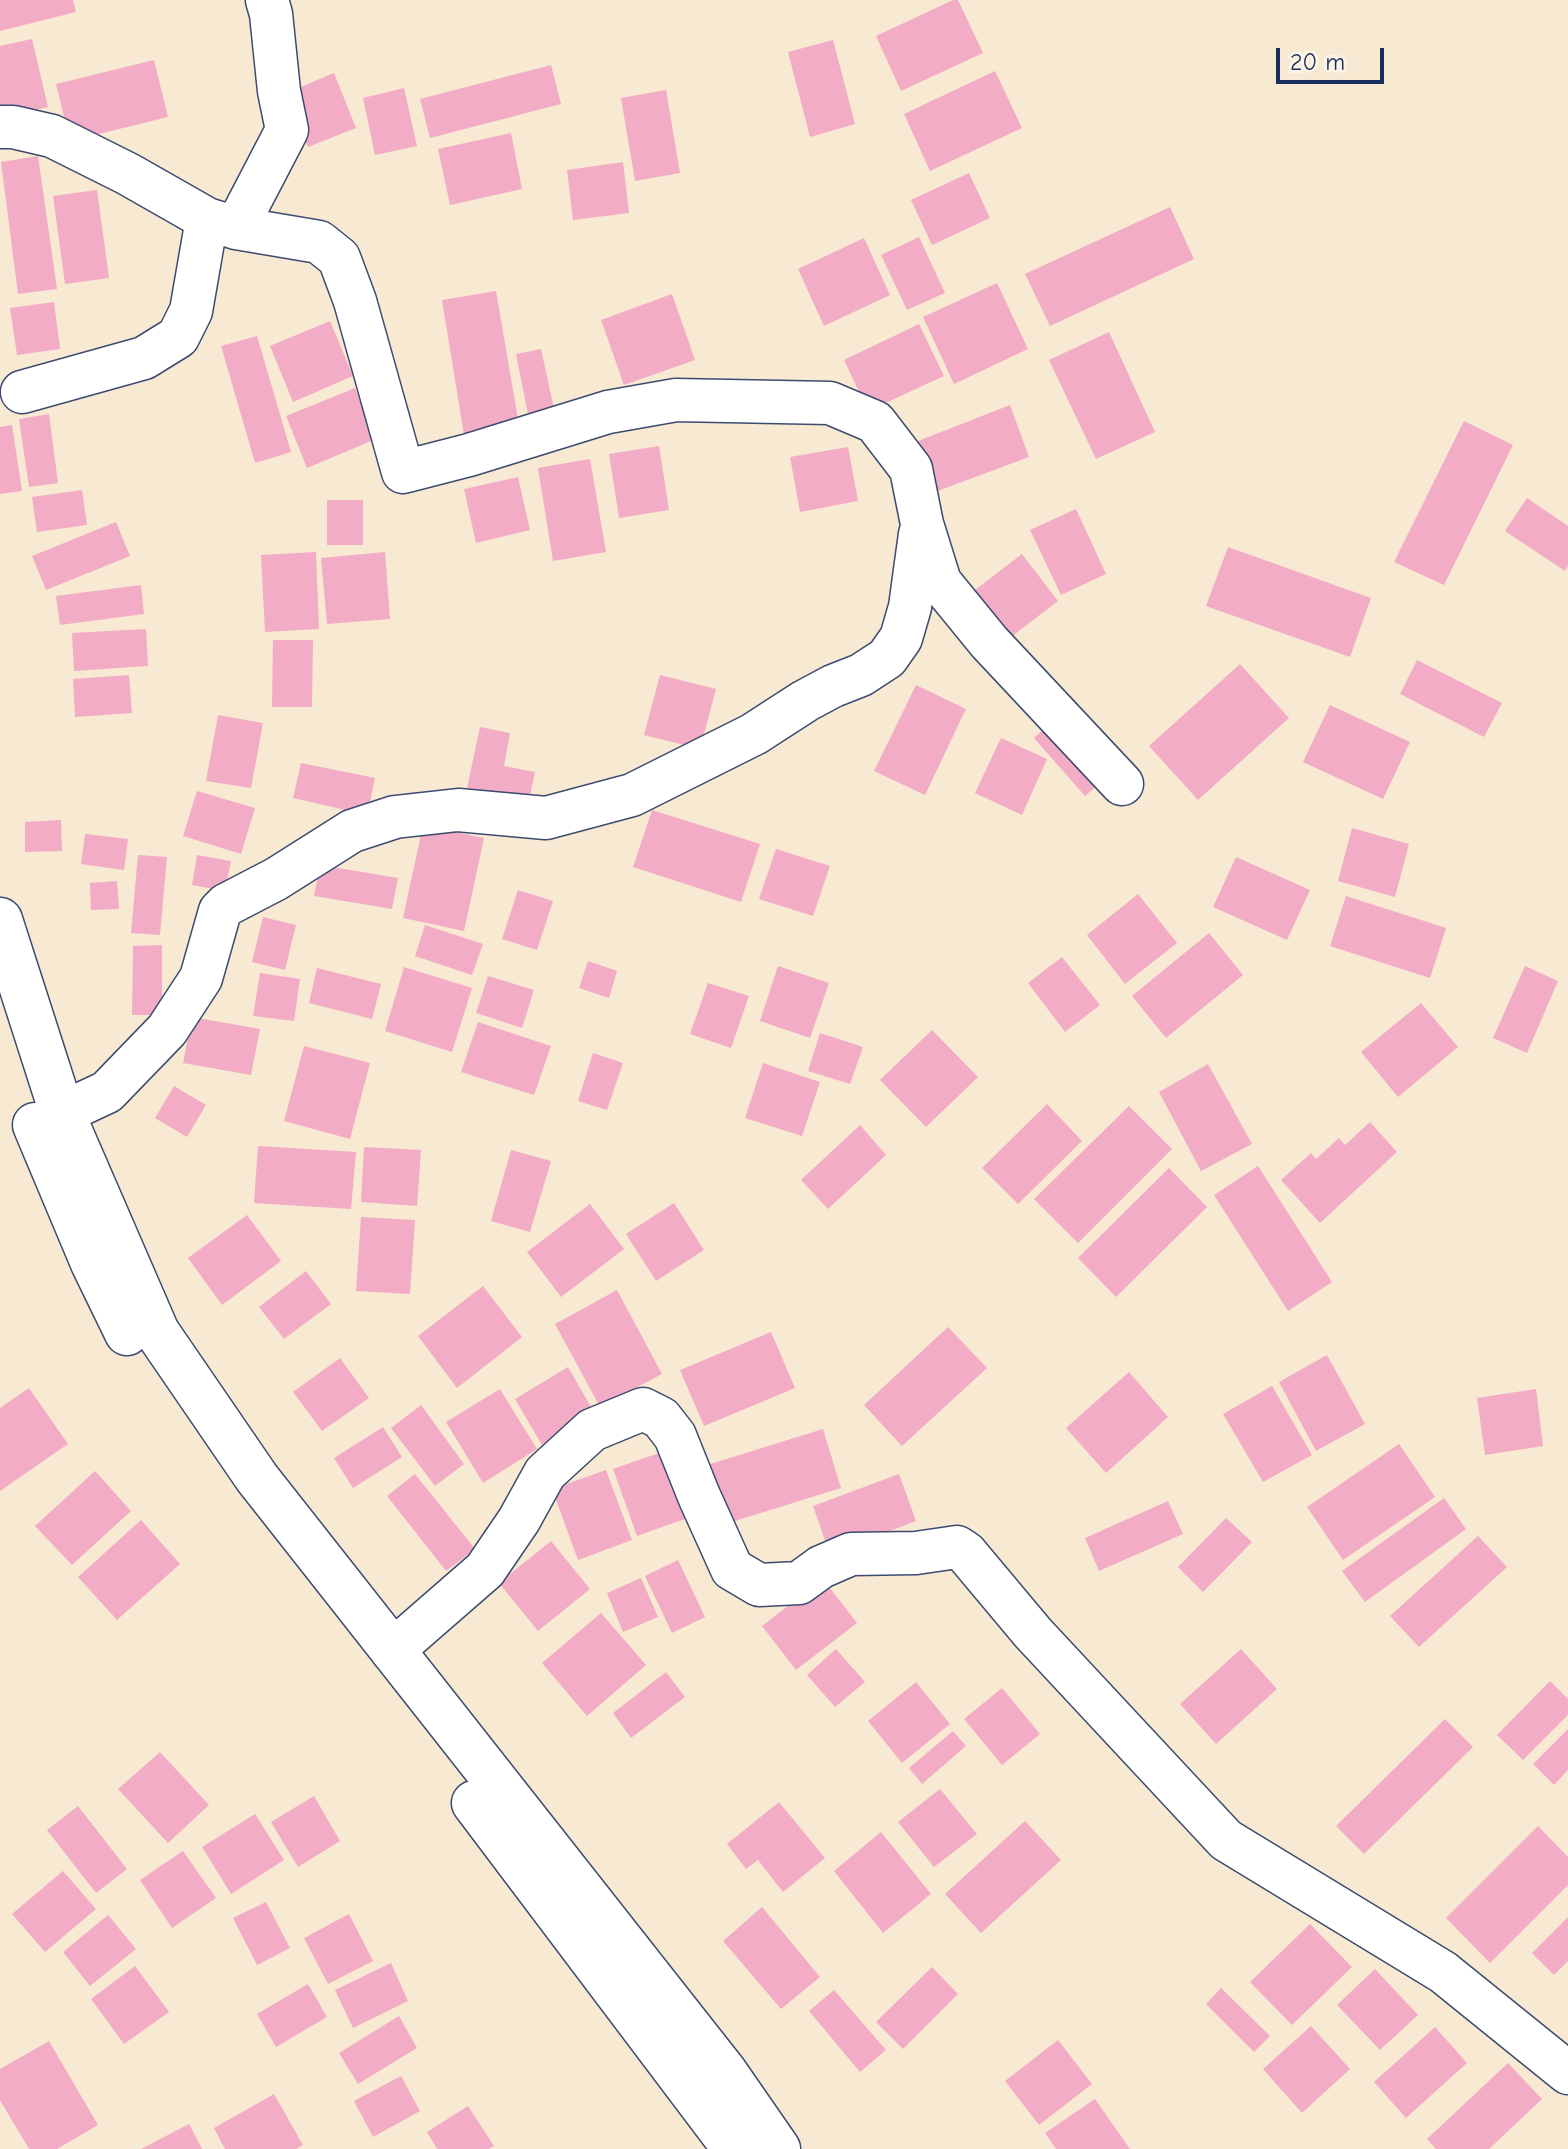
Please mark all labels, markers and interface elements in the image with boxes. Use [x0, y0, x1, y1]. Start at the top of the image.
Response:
scale bar [1280, 32, 1388, 82]
text: 20 m [1290, 48, 1345, 76]

